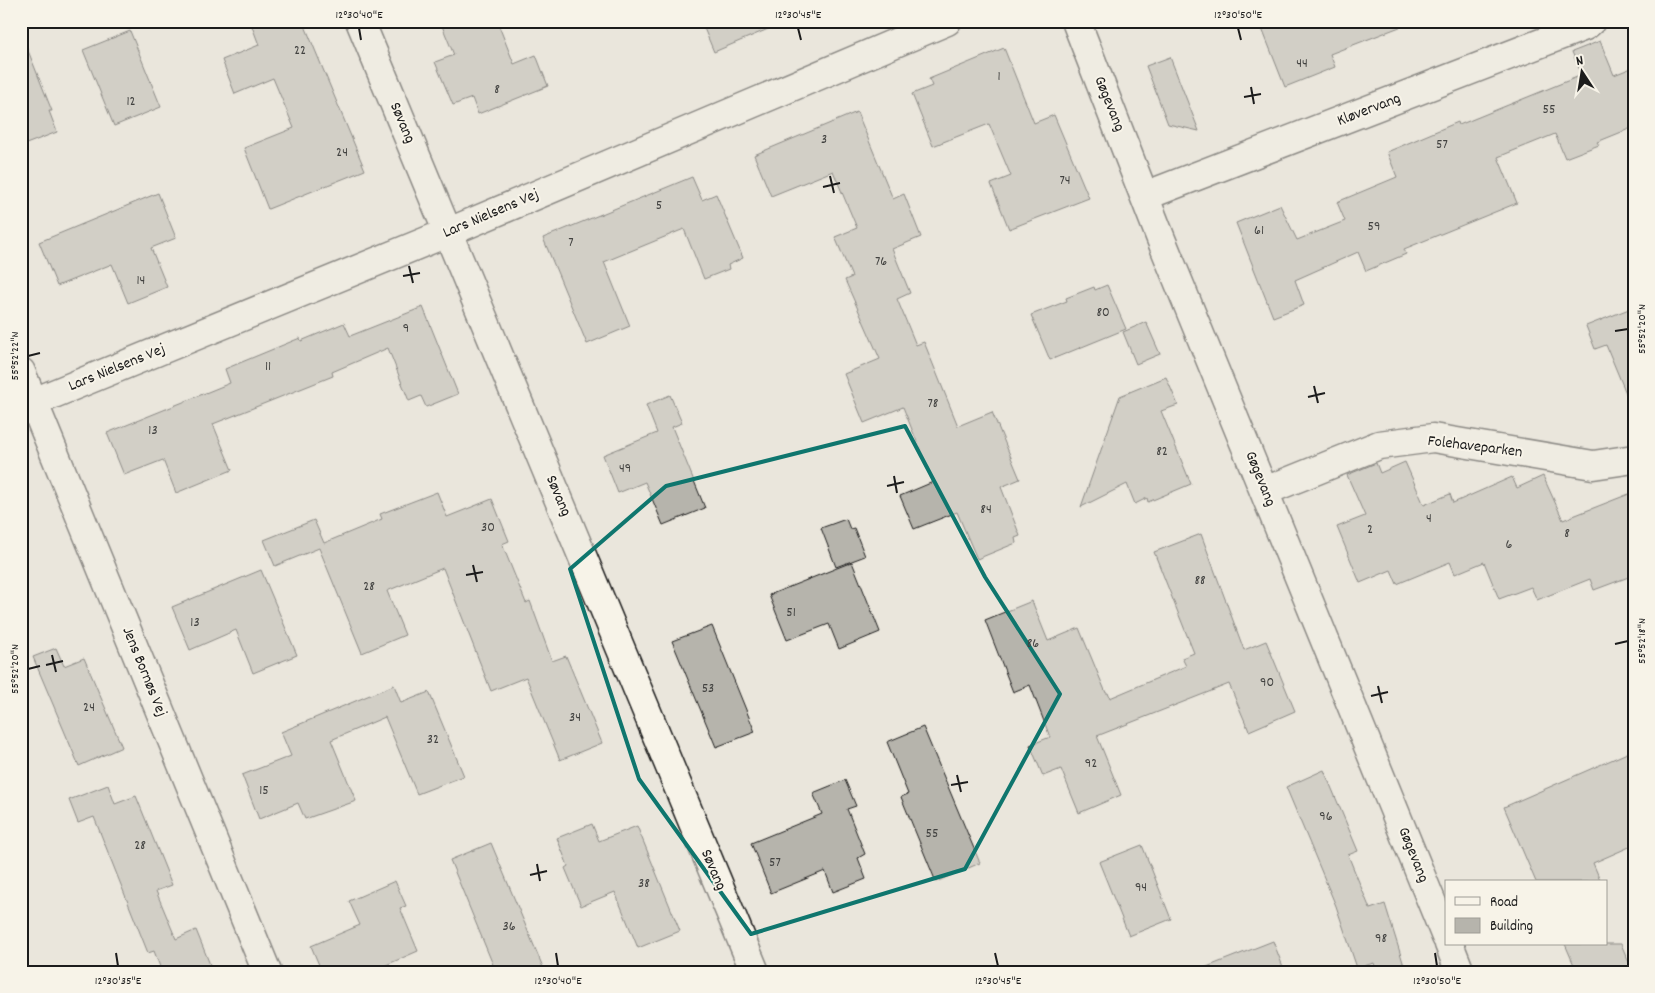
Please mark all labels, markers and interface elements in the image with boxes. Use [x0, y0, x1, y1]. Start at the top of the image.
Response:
text: 12°30'40"E [335, 7, 383, 24]
text: 12°30'45"E [775, 7, 822, 24]
text: 12°30'50"E [1214, 7, 1262, 24]
house number: 22 [294, 41, 306, 61]
north arrow [1558, 48, 1608, 98]
text: N [1574, 51, 1585, 72]
house number: 44 [1296, 54, 1308, 74]
house number: 1 [997, 67, 1001, 87]
street label: Gøgevang [1088, 73, 1130, 135]
house number: 8 [494, 80, 500, 100]
street label: Kløvervang [1334, 87, 1404, 133]
house number: 12 [126, 92, 136, 112]
street label: Søvang [383, 99, 421, 147]
house number: 55 [1543, 100, 1555, 120]
house number: 3 [821, 130, 827, 150]
house number: 57 [1436, 135, 1448, 155]
house number: 24 [336, 143, 348, 163]
house number: 74 [1059, 171, 1071, 191]
street label: Lars Nielsens Vej [439, 183, 543, 245]
house number: 5 [656, 196, 662, 216]
house number: 59 [1368, 217, 1380, 237]
house number: 61 [1254, 221, 1264, 241]
house number: 7 [568, 233, 574, 253]
house number: 76 [875, 252, 887, 272]
house number: 14 [137, 271, 145, 291]
house number: 80 [1096, 303, 1110, 323]
text: 55°52'20"N [1634, 304, 1651, 354]
house number: 9 [403, 319, 409, 339]
text: 55°52'22"N [7, 332, 24, 380]
street label: Lars Nielsens Vej [65, 338, 169, 398]
house number: 11 [265, 357, 271, 377]
house number: 78 [928, 394, 939, 414]
house number: 13 [148, 421, 158, 441]
street label: Folehaveparken [1426, 430, 1524, 464]
house number: 82 [1156, 442, 1168, 462]
street label: Gøgevang [1239, 448, 1281, 510]
house number: 49 [619, 459, 631, 479]
street label: Søvang [539, 472, 577, 520]
house number: 84 [980, 500, 992, 520]
house number: 4 [1426, 509, 1432, 529]
house number: 30 [481, 518, 495, 538]
house number: 2 [1367, 520, 1373, 540]
house number: 8 [1564, 524, 1570, 544]
house number: 6 [1506, 535, 1513, 555]
house number: 88 [1194, 571, 1206, 591]
house number: 28 [363, 577, 375, 597]
house number: 51 [786, 603, 796, 623]
house number: 13 [190, 613, 200, 633]
text: 55°52'18"N [1634, 618, 1651, 664]
street label: Jens Bornøs Vej [116, 624, 172, 720]
house number: 86 [1027, 634, 1039, 654]
text: 55°52'20"N [7, 644, 24, 694]
house number: 90 [1260, 673, 1274, 693]
house number: 53 [702, 679, 714, 699]
house number: 24 [83, 698, 95, 718]
house number: 34 [569, 708, 581, 728]
house number: 32 [427, 730, 439, 750]
house number: 92 [1085, 754, 1097, 774]
house number: 15 [259, 781, 269, 801]
house number: 96 [1319, 807, 1333, 827]
house number: 55 [926, 824, 938, 844]
street label: Gøgevang [1392, 824, 1434, 886]
house number: 28 [134, 836, 146, 856]
street label: Søvang [694, 846, 732, 894]
house number: 57 [769, 853, 781, 873]
house number: 38 [638, 874, 650, 894]
house number: 94 [1135, 878, 1147, 898]
legend [1445, 880, 1608, 946]
text: Road [1490, 892, 1518, 914]
text: Building [1490, 916, 1533, 938]
house number: 36 [502, 917, 516, 937]
house number: 98 [1375, 929, 1387, 949]
text: 12°30'35"E [95, 973, 142, 990]
text: 12°30'40"E [534, 973, 582, 990]
text: 12°30'45"E [975, 973, 1022, 990]
text: 12°30'50"E [1413, 973, 1461, 990]

